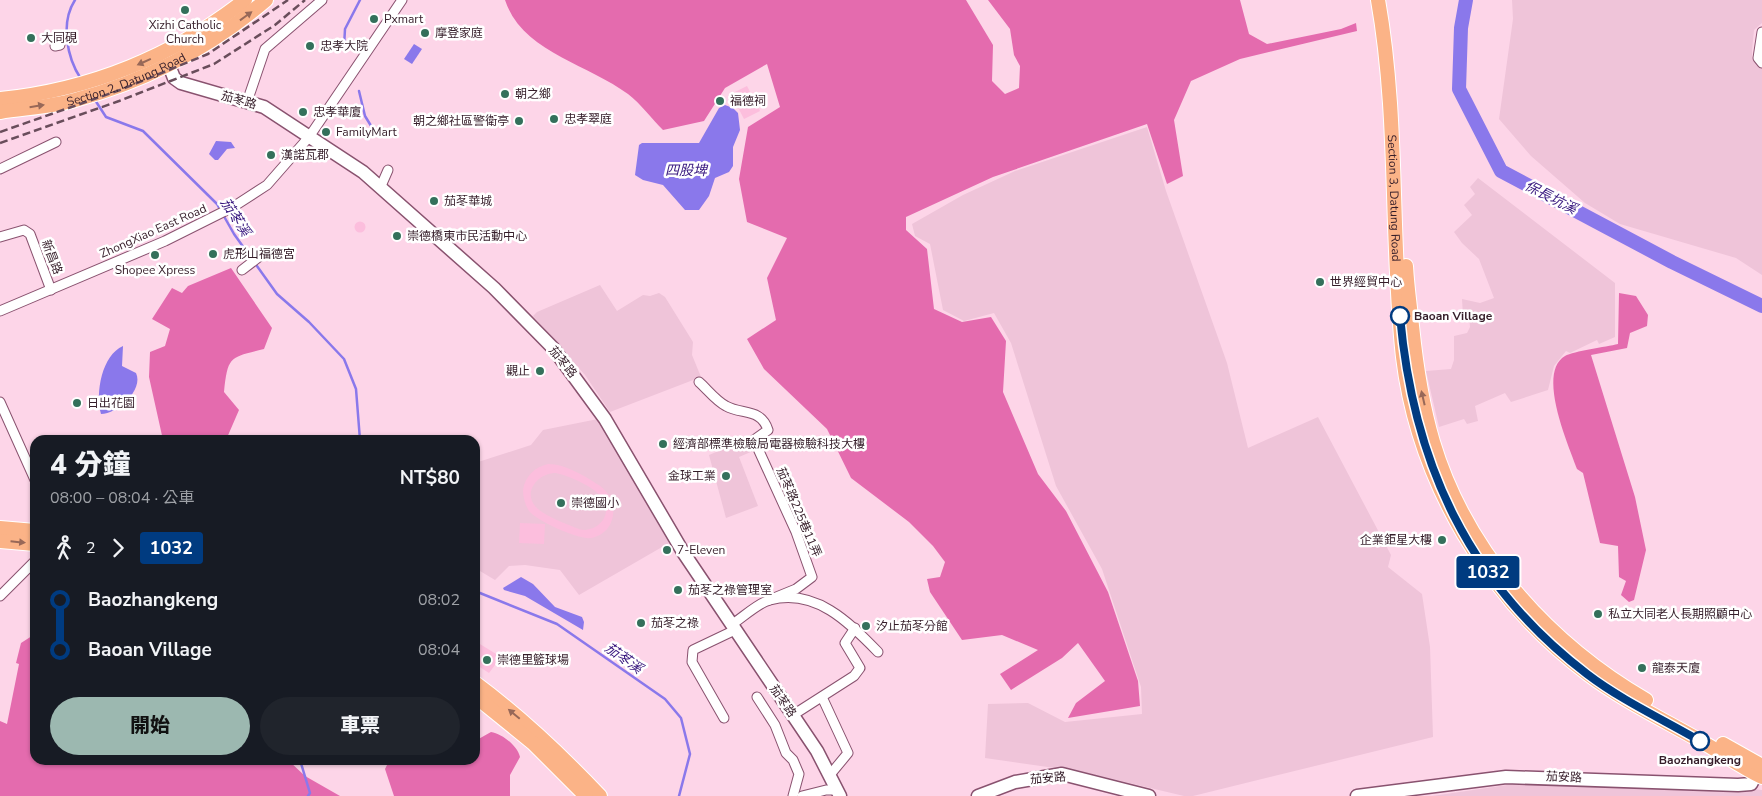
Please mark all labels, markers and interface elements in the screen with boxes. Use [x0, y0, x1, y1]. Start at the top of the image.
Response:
marker: Xizhi Catholic Church [179, 4, 191, 16]
one-way arrow [239, 11, 253, 21]
place label: Pxmart [384, 11, 424, 27]
marker: Pxmart [368, 13, 380, 25]
place label: Xizhi Catholic Church [149, 17, 222, 47]
place label: 摩登家庭 [435, 25, 483, 41]
marker: 摩登家庭 [419, 27, 431, 39]
place label: 大同硯 [41, 30, 77, 46]
marker: 大同硯 [25, 32, 37, 44]
place label: 忠孝大院 [320, 38, 368, 54]
marker: 忠孝大院 [304, 40, 316, 52]
street label: Section 2, Datung Road [65, 49, 189, 110]
one-way arrow [137, 58, 151, 66]
place label: 朝之鄉 [515, 86, 551, 102]
street label: 茄苳路 [219, 87, 259, 113]
marker: 朝之鄉 [499, 88, 511, 100]
place label: 福德祠 [730, 93, 766, 109]
marker: 福德祠 [714, 95, 726, 107]
one-way arrow [29, 102, 45, 110]
place label: 忠孝華廈 [313, 104, 361, 120]
marker: 忠孝華廈 [297, 106, 309, 118]
place label: 忠孝翠庭 [564, 111, 612, 127]
place label: 朝之鄉社區警衛亭 [413, 113, 509, 129]
marker: 忠孝翠庭 [548, 113, 560, 125]
marker: 朝之鄉社區警衛亭 [513, 115, 525, 127]
place label: FamilyMart [336, 124, 398, 140]
marker: FamilyMart [320, 126, 332, 138]
street label: Section 3, Datung Road [1384, 134, 1404, 262]
place label: 漢諾瓦郡 [281, 147, 329, 163]
marker: 漢諾瓦郡 [265, 149, 277, 161]
water label: 四股埤 [665, 161, 709, 180]
water label: 保長坑溪 [1522, 176, 1582, 220]
place label: 茄苳華城 [444, 193, 492, 209]
water label: 茄苳溪 [216, 194, 256, 242]
marker: 茄苳華城 [428, 195, 440, 207]
street label: ZhongXiao East Road [97, 200, 209, 262]
place label: 崇德橋東市民活動中心 [407, 228, 527, 244]
marker: 崇德橋東市民活動中心 [391, 230, 403, 242]
street label: 新昌路 [38, 237, 66, 277]
place label: 虎形山福德宮 [223, 246, 295, 262]
marker: 虎形山福德宮 [207, 248, 219, 260]
marker: Shopee Xpress [149, 249, 161, 261]
place label: Shopee Xpress [115, 262, 196, 278]
place label: 世界經貿中心 [1330, 274, 1402, 290]
marker: 世界經貿中心 [1314, 276, 1326, 288]
marker: Baoan Village [1390, 306, 1410, 326]
place label: Baoan Village [1414, 308, 1493, 324]
street label: 茄苳路 [545, 343, 581, 381]
place label: 觀止 [506, 363, 530, 379]
marker: 觀止 [534, 365, 546, 377]
one-way arrow [1418, 389, 1426, 405]
place label: 日出花園 [87, 395, 135, 411]
marker: 日出花園 [71, 397, 83, 409]
place label: 經濟部標準檢驗局電器檢驗科技大樓 [673, 436, 865, 452]
marker: 經濟部標準檢驗局電器檢驗科技大樓 [657, 438, 669, 450]
text: 4 分鐘 [50, 446, 131, 484]
text: NT$80 [400, 465, 460, 491]
street label: 茄苳路225巷11弄 [773, 465, 825, 559]
place label: 金球工業 [668, 468, 716, 484]
marker: 金球工業 [720, 470, 732, 482]
text: 08:00 – 08:04 · 公車 [50, 487, 194, 509]
place label: 崇德國小 [571, 495, 619, 511]
marker: 崇德國小 [555, 497, 567, 509]
place label: 企業鉅星大樓 [1360, 532, 1432, 548]
icon: walk [50, 534, 78, 562]
icon: forward [104, 534, 132, 562]
marker: 企業鉅星大樓 [1436, 534, 1448, 546]
text: 1032 [150, 536, 193, 560]
text: 2 [86, 537, 96, 559]
one-way arrow [10, 538, 26, 546]
place label: 7-Eleven [677, 542, 725, 558]
marker: 7-Eleven [661, 544, 673, 556]
line badge: 1032 [1453, 556, 1523, 588]
text: 1032 [1466, 560, 1510, 584]
place label: 茄苳之祿管理室 [688, 582, 772, 598]
marker: 茄苳之祿管理室 [672, 584, 684, 596]
text: Baozhangkeng [88, 587, 218, 613]
text: 08:02 [418, 589, 460, 611]
place label: 私立大同老人長期照顧中心 [1608, 606, 1752, 622]
marker: 私立大同老人長期照顧中心 [1592, 608, 1604, 620]
place label: 茄苳之祿 [651, 615, 699, 631]
marker: 茄苳之祿 [635, 617, 647, 629]
place label: 汐止茄苳分館 [876, 618, 948, 634]
marker: 汐止茄苳分館 [860, 620, 872, 632]
text: Baoan Village [88, 637, 212, 663]
text: 08:04 [418, 639, 460, 661]
water label: 茄苳溪 [601, 639, 648, 679]
place label: 崇德里籃球場 [497, 652, 569, 668]
marker: 崇德里籃球場 [481, 654, 493, 666]
place label: 龍泰天廈 [1652, 660, 1700, 676]
marker: 龍泰天廈 [1636, 662, 1648, 674]
street label: 茄苳路 [766, 682, 800, 720]
button: 開始 [50, 697, 250, 755]
button: 車票 [260, 697, 460, 755]
one-way arrow [508, 708, 521, 719]
marker: Baozhangkeng [1690, 731, 1710, 751]
place label: Baozhangkeng [1659, 752, 1741, 768]
street label: 茄安路 [1029, 768, 1067, 788]
street label: 茄安路 [1546, 768, 1582, 786]

